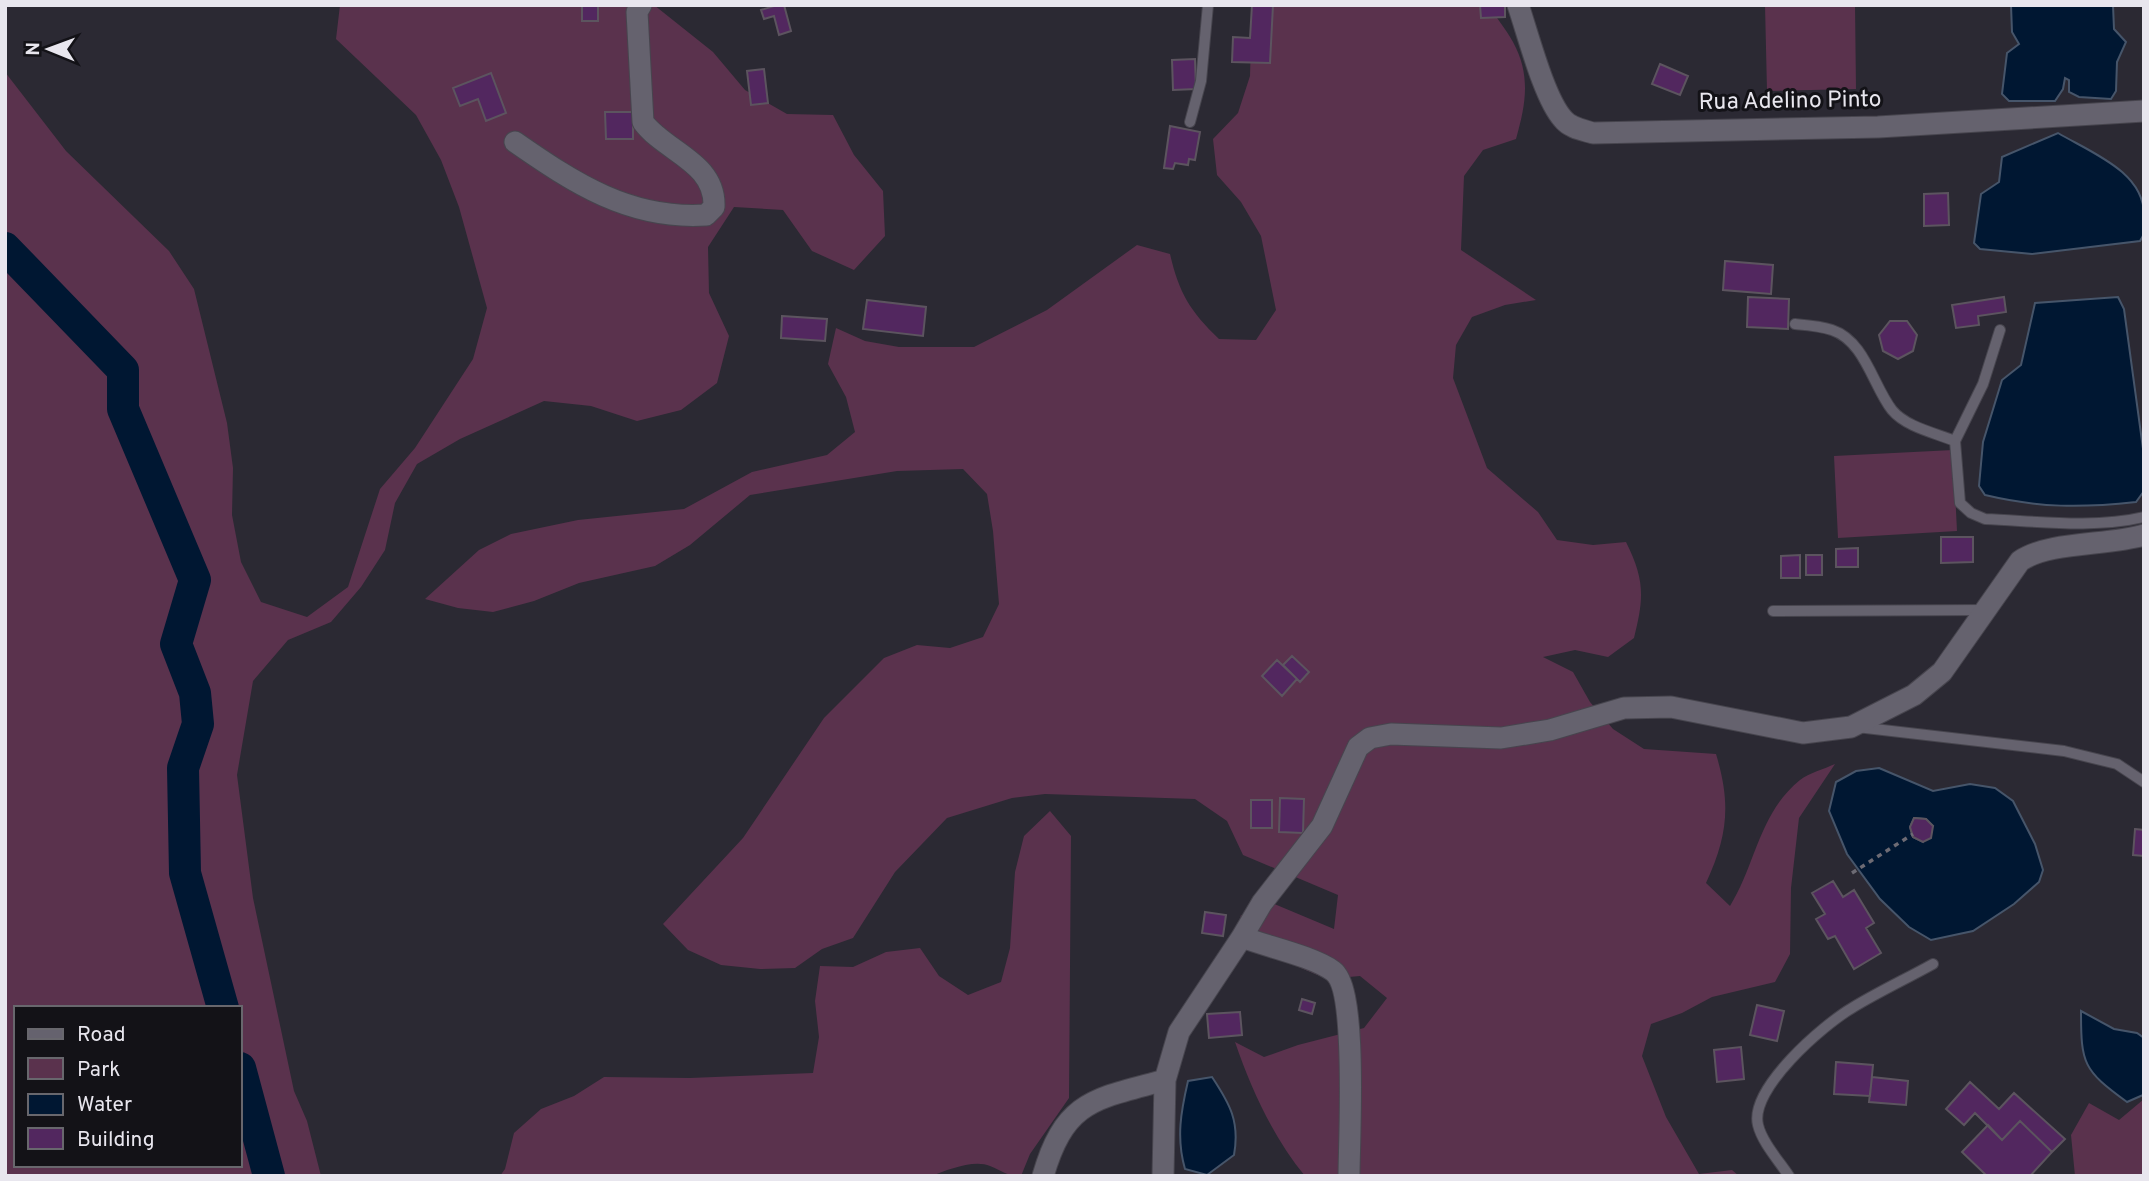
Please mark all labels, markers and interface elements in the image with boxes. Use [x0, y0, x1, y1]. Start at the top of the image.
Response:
north arrow [14, 14, 84, 84]
text: N [22, 42, 46, 56]
street label: Rua Adelino Pinto [1698, 86, 1882, 118]
legend [14, 1006, 242, 1167]
text: Road [77, 1022, 126, 1049]
text: Park [77, 1057, 120, 1084]
text: Water [77, 1092, 132, 1119]
text: Building [77, 1127, 155, 1154]

